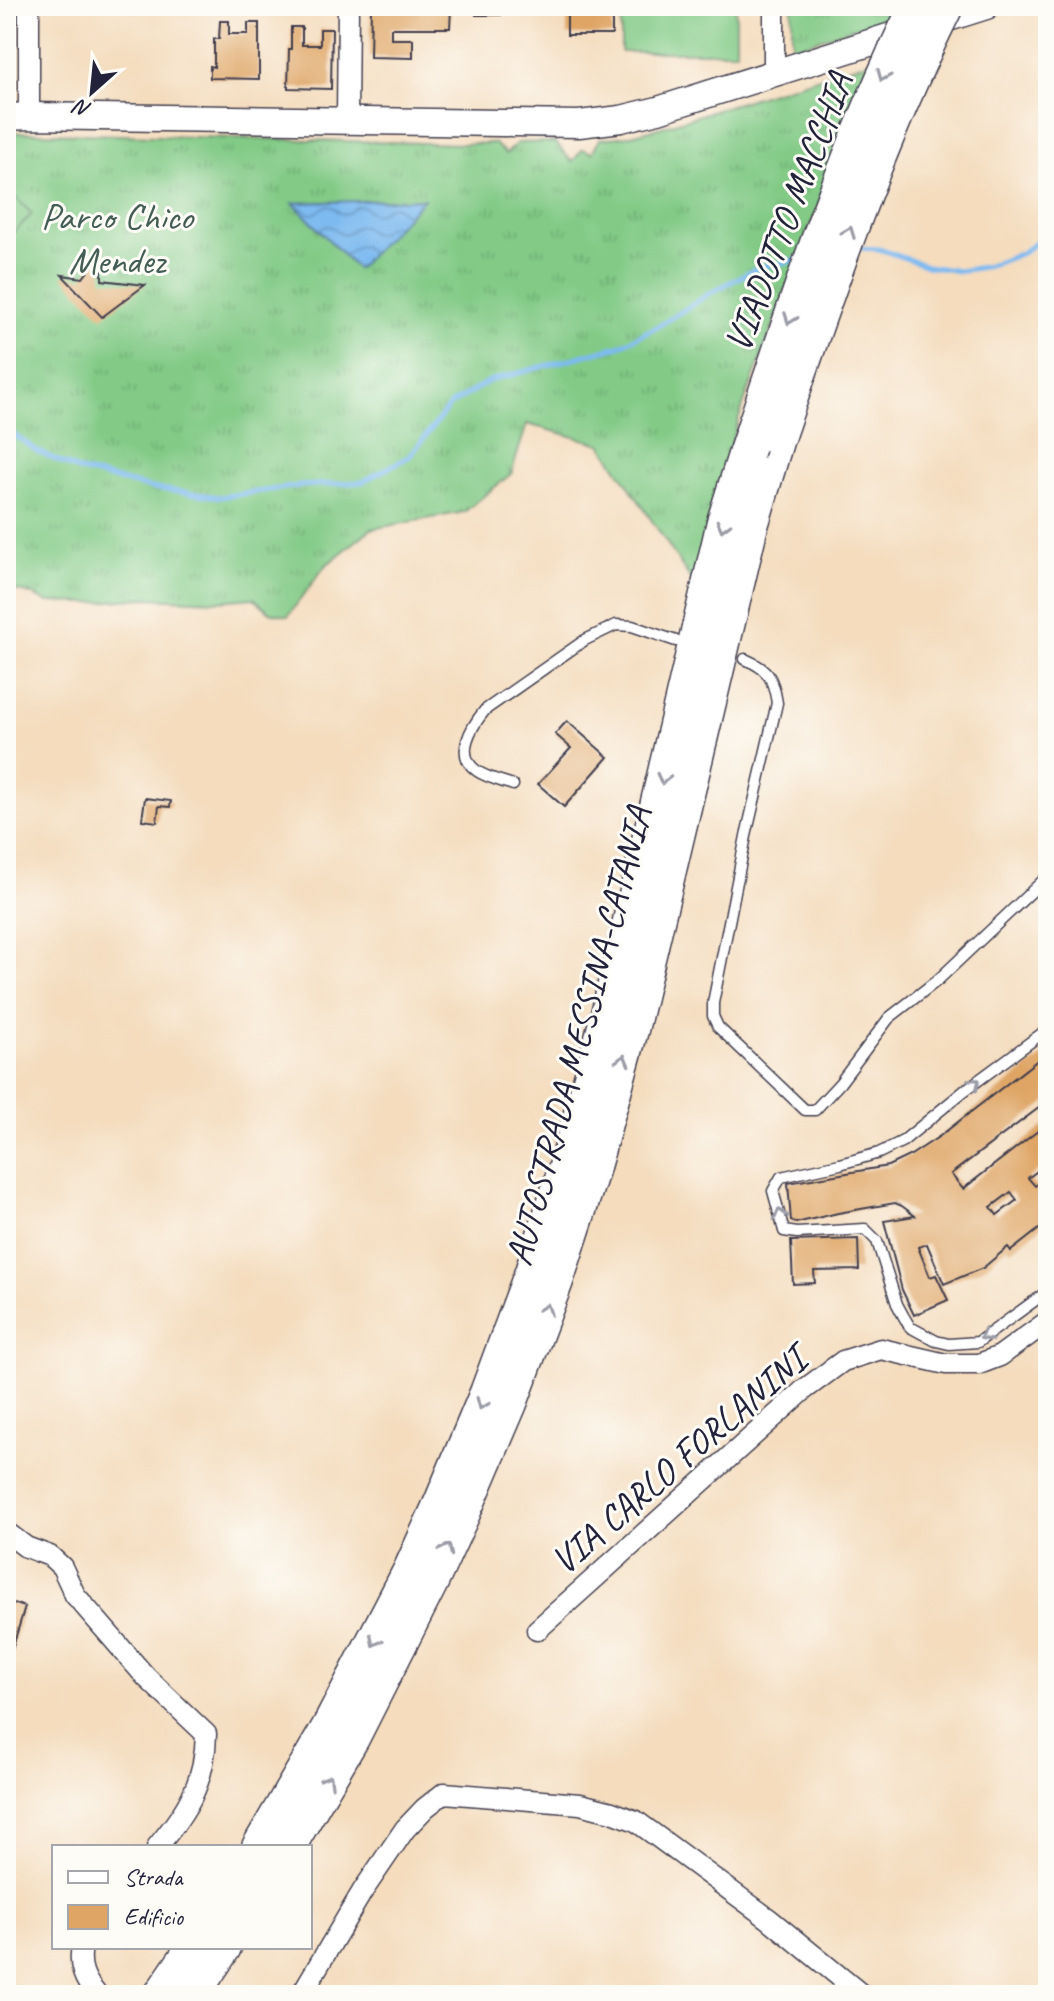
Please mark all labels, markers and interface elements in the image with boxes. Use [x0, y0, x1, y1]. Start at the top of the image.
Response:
north arrow [52, 52, 132, 132]
street label: VIADOTTO MACCHIA [714, 64, 864, 358]
one-way arrow [877, 68, 893, 82]
text: N [68, 92, 96, 124]
park label: Parco Chico Mendez [41, 193, 196, 284]
one-way arrow [839, 226, 856, 240]
one-way arrow [783, 311, 800, 325]
one-way arrow [716, 519, 733, 533]
one-way arrow [655, 772, 672, 785]
street label: AUTOSTRADA MESSINA-CATANIA [495, 800, 663, 1270]
one-way arrow [613, 1054, 630, 1068]
one-way arrow [966, 1079, 981, 1093]
one-way arrow [772, 1208, 789, 1222]
one-way arrow [536, 1302, 553, 1316]
one-way arrow [979, 1326, 993, 1341]
street label: VIA CARLO FORLANINI [541, 1332, 822, 1584]
one-way arrow [476, 1396, 492, 1411]
one-way arrow [437, 1542, 453, 1557]
one-way arrow [369, 1633, 384, 1648]
one-way arrow [318, 1774, 334, 1789]
legend [52, 1845, 312, 1949]
text: Strada [124, 1862, 184, 1892]
text: Edificio [124, 1902, 185, 1932]

